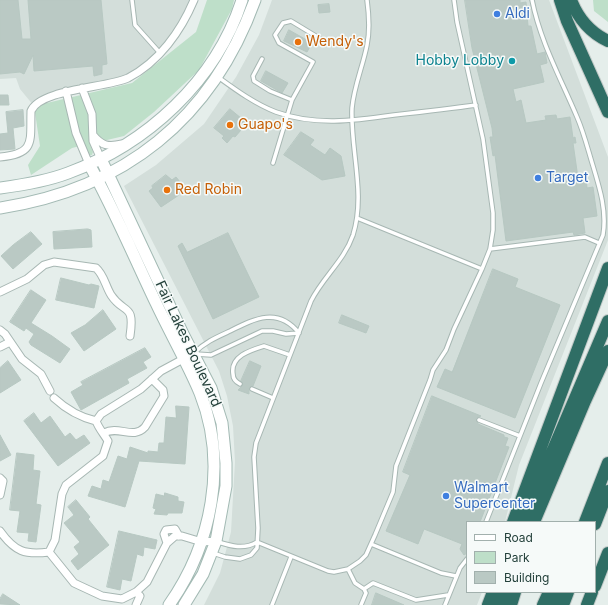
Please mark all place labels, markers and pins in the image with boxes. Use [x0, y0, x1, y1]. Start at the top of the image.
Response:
place label: Aldi [505, 6, 530, 22]
marker: Aldi [492, 9, 502, 19]
place label: Wendy's [306, 34, 364, 50]
marker: Wendy's [293, 37, 303, 47]
place label: Hobby Lobby [415, 53, 504, 69]
marker: Hobby Lobby [507, 56, 517, 66]
place label: Guapo's [238, 117, 293, 133]
marker: Guapo's [225, 120, 235, 130]
place label: Target [546, 170, 588, 186]
marker: Target [533, 173, 543, 183]
place label: Red Robin [175, 182, 242, 198]
marker: Red Robin [162, 185, 172, 195]
place label: Walmart Supercenter [454, 480, 535, 512]
marker: Walmart Supercenter [441, 491, 451, 501]

